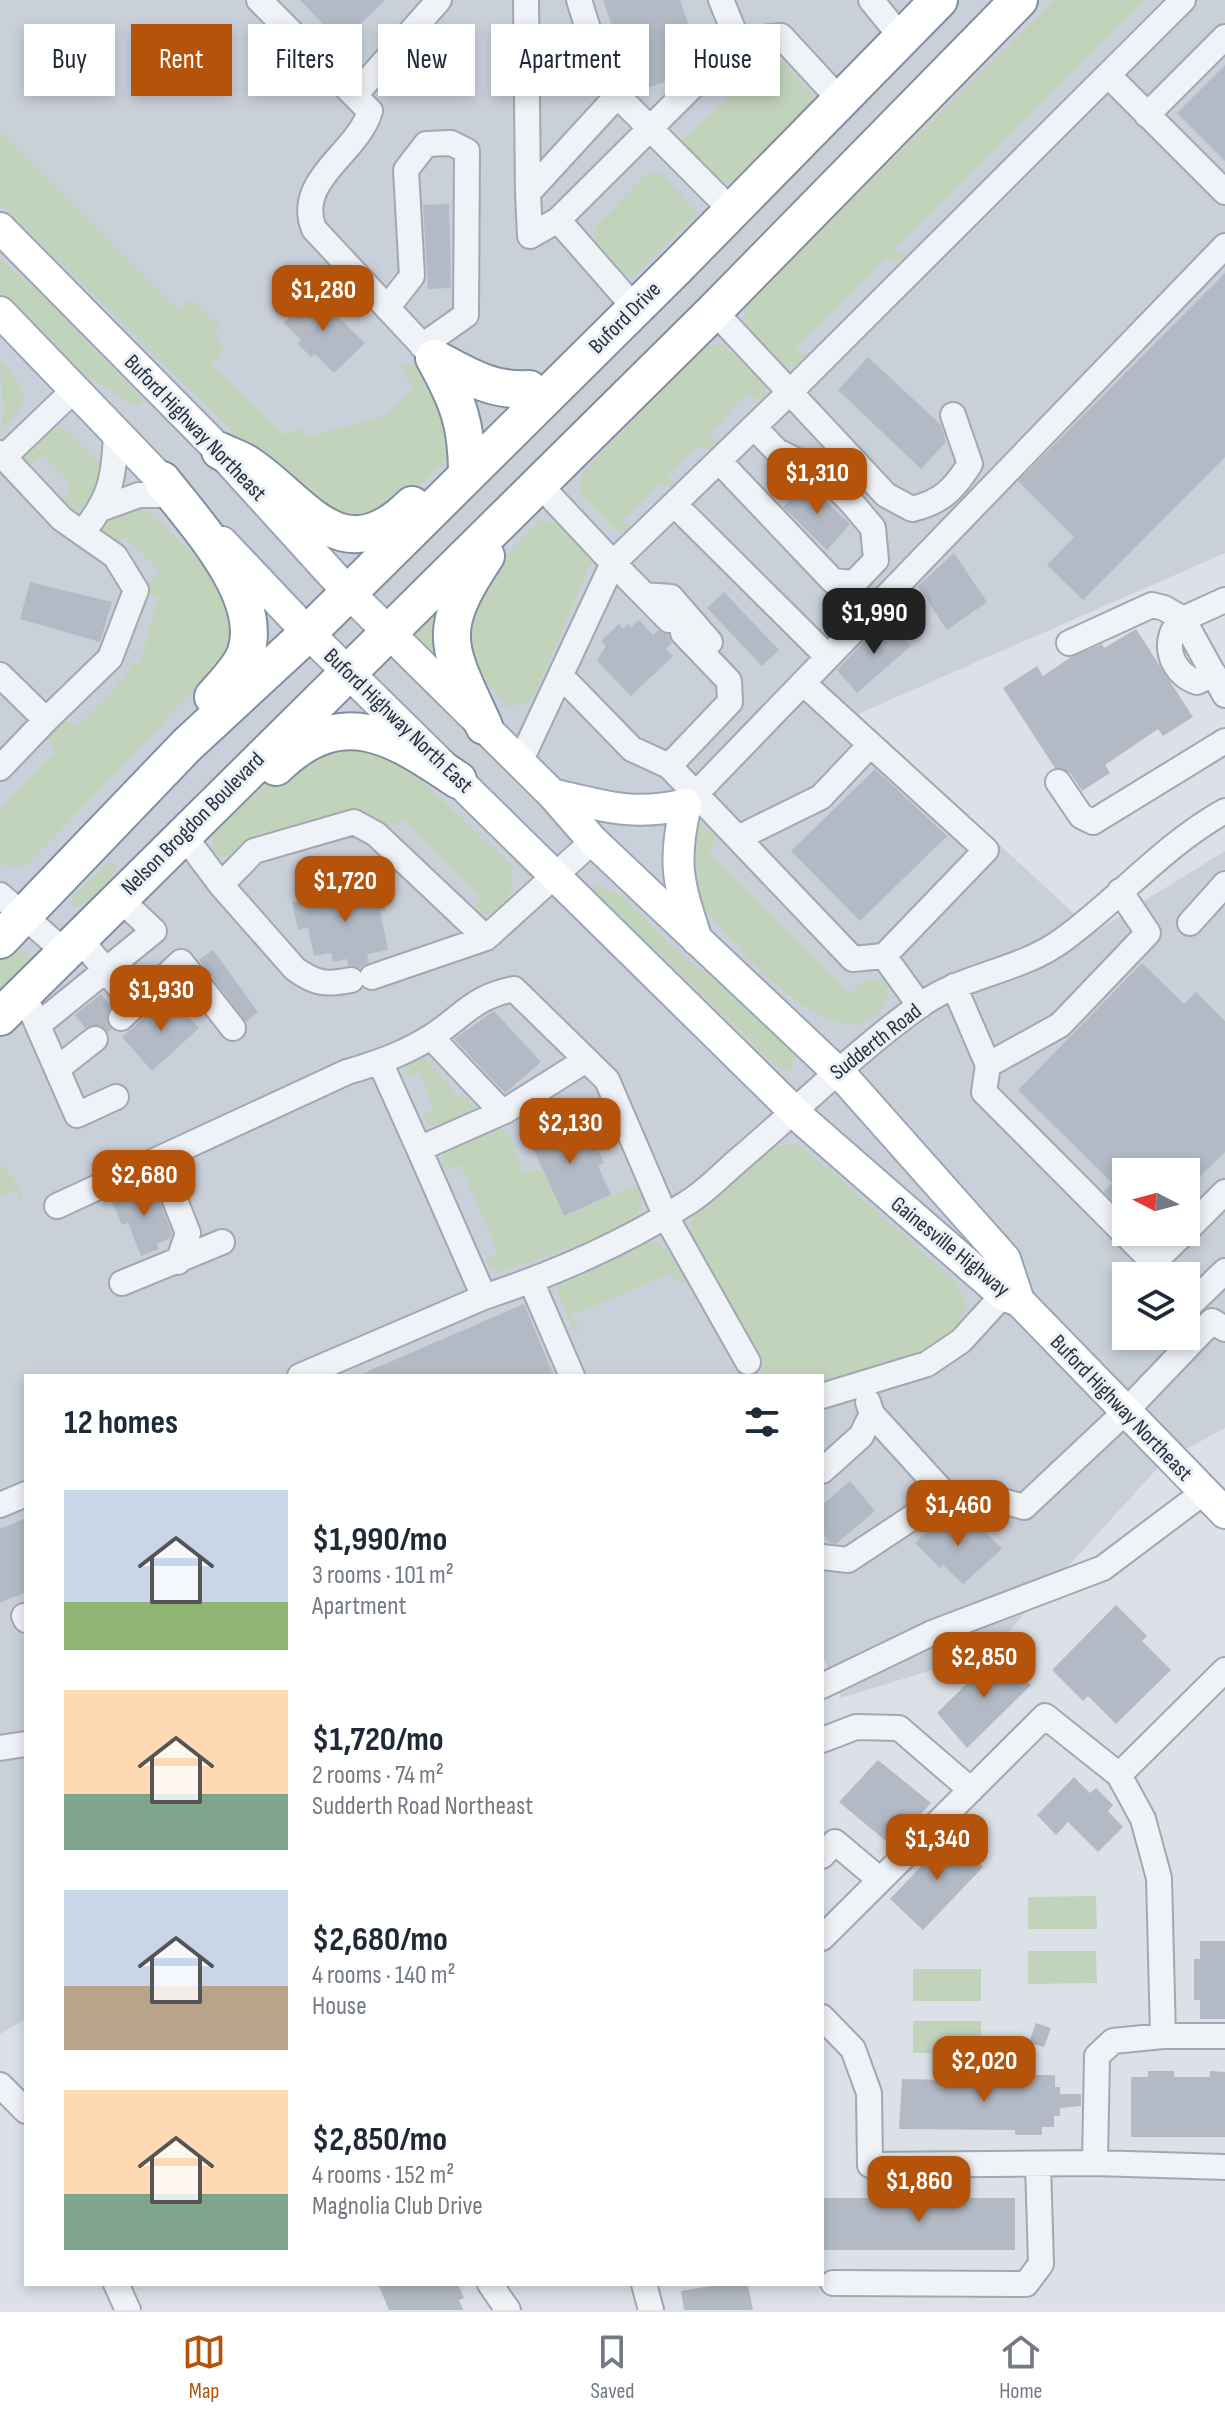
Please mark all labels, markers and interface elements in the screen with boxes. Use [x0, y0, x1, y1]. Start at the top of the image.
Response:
chip: Buy [24, 24, 115, 96]
chip: Rent [131, 24, 232, 96]
chip: Filters [248, 24, 362, 96]
chip: New [378, 24, 475, 96]
chip: Apartment [491, 24, 649, 96]
chip: House [665, 24, 780, 96]
pin: $1,280 [258, 265, 388, 333]
text: $1,280 [290, 275, 356, 306]
street label: Buford Drive [583, 276, 667, 360]
street label: Buford Highway Northeast [118, 349, 272, 507]
pin: $1,310 [752, 448, 882, 516]
text: $1,310 [785, 458, 849, 489]
pin: $1,990 [809, 588, 939, 656]
text: $1,990 [840, 598, 908, 629]
street label: Buford Highway North East [318, 643, 478, 799]
street label: Nelson Brogdon Boulevard [116, 747, 270, 901]
pin: $1,720 [280, 856, 410, 924]
text: $1,720 [313, 866, 377, 897]
pin: $1,930 [96, 965, 226, 1033]
text: $1,930 [128, 975, 194, 1006]
street label: Sudderth Road [825, 998, 927, 1086]
pin: $2,130 [505, 1098, 635, 1166]
text: $2,130 [537, 1108, 603, 1139]
pin: $2,680 [79, 1150, 209, 1218]
north arrow [1112, 1158, 1200, 1246]
map controls [1112, 1158, 1200, 1350]
text: $2,680 [110, 1160, 178, 1191]
street label: Gainesville Highway [885, 1191, 1015, 1303]
button: layers [1112, 1262, 1200, 1350]
street label: Buford Highway Northeast [1044, 1329, 1198, 1487]
icon: filters [740, 1400, 784, 1444]
text: 12 homes [64, 1402, 178, 1443]
pin: $1,460 [893, 1480, 1023, 1548]
text: $1,460 [924, 1490, 992, 1521]
text: $1,990/mo [312, 1519, 447, 1560]
icon: home [128, 1522, 224, 1618]
text: 3 rooms · 101 m² [312, 1560, 454, 1591]
text: Apartment [312, 1591, 406, 1622]
pin: $2,850 [919, 1632, 1049, 1700]
text: $2,850 [951, 1642, 1017, 1673]
text: $1,720/mo [312, 1719, 444, 1760]
icon: home [128, 1722, 224, 1818]
text: 2 rooms · 74 m² [312, 1760, 444, 1791]
text: Sudderth Road Northeast [312, 1791, 533, 1822]
pin: $1,340 [872, 1814, 1002, 1882]
text: $1,340 [904, 1824, 970, 1855]
text: $2,680/mo [312, 1919, 448, 1960]
icon: home [128, 1922, 224, 2018]
text: 4 rooms · 140 m² [312, 1960, 456, 1991]
text: House [312, 1991, 367, 2022]
pin: $2,020 [919, 2036, 1049, 2104]
text: $2,020 [951, 2046, 1017, 2077]
text: $2,850/mo [312, 2119, 447, 2160]
icon: home [128, 2122, 224, 2218]
pin: $1,860 [854, 2156, 984, 2224]
text: 4 rooms · 152 m² [312, 2160, 454, 2191]
text: $1,860 [885, 2166, 953, 2197]
text: Magnolia Club Drive [312, 2191, 483, 2222]
tab: Map [182, 2330, 226, 2405]
tab: Saved [590, 2330, 635, 2405]
tab: Home [999, 2330, 1043, 2405]

